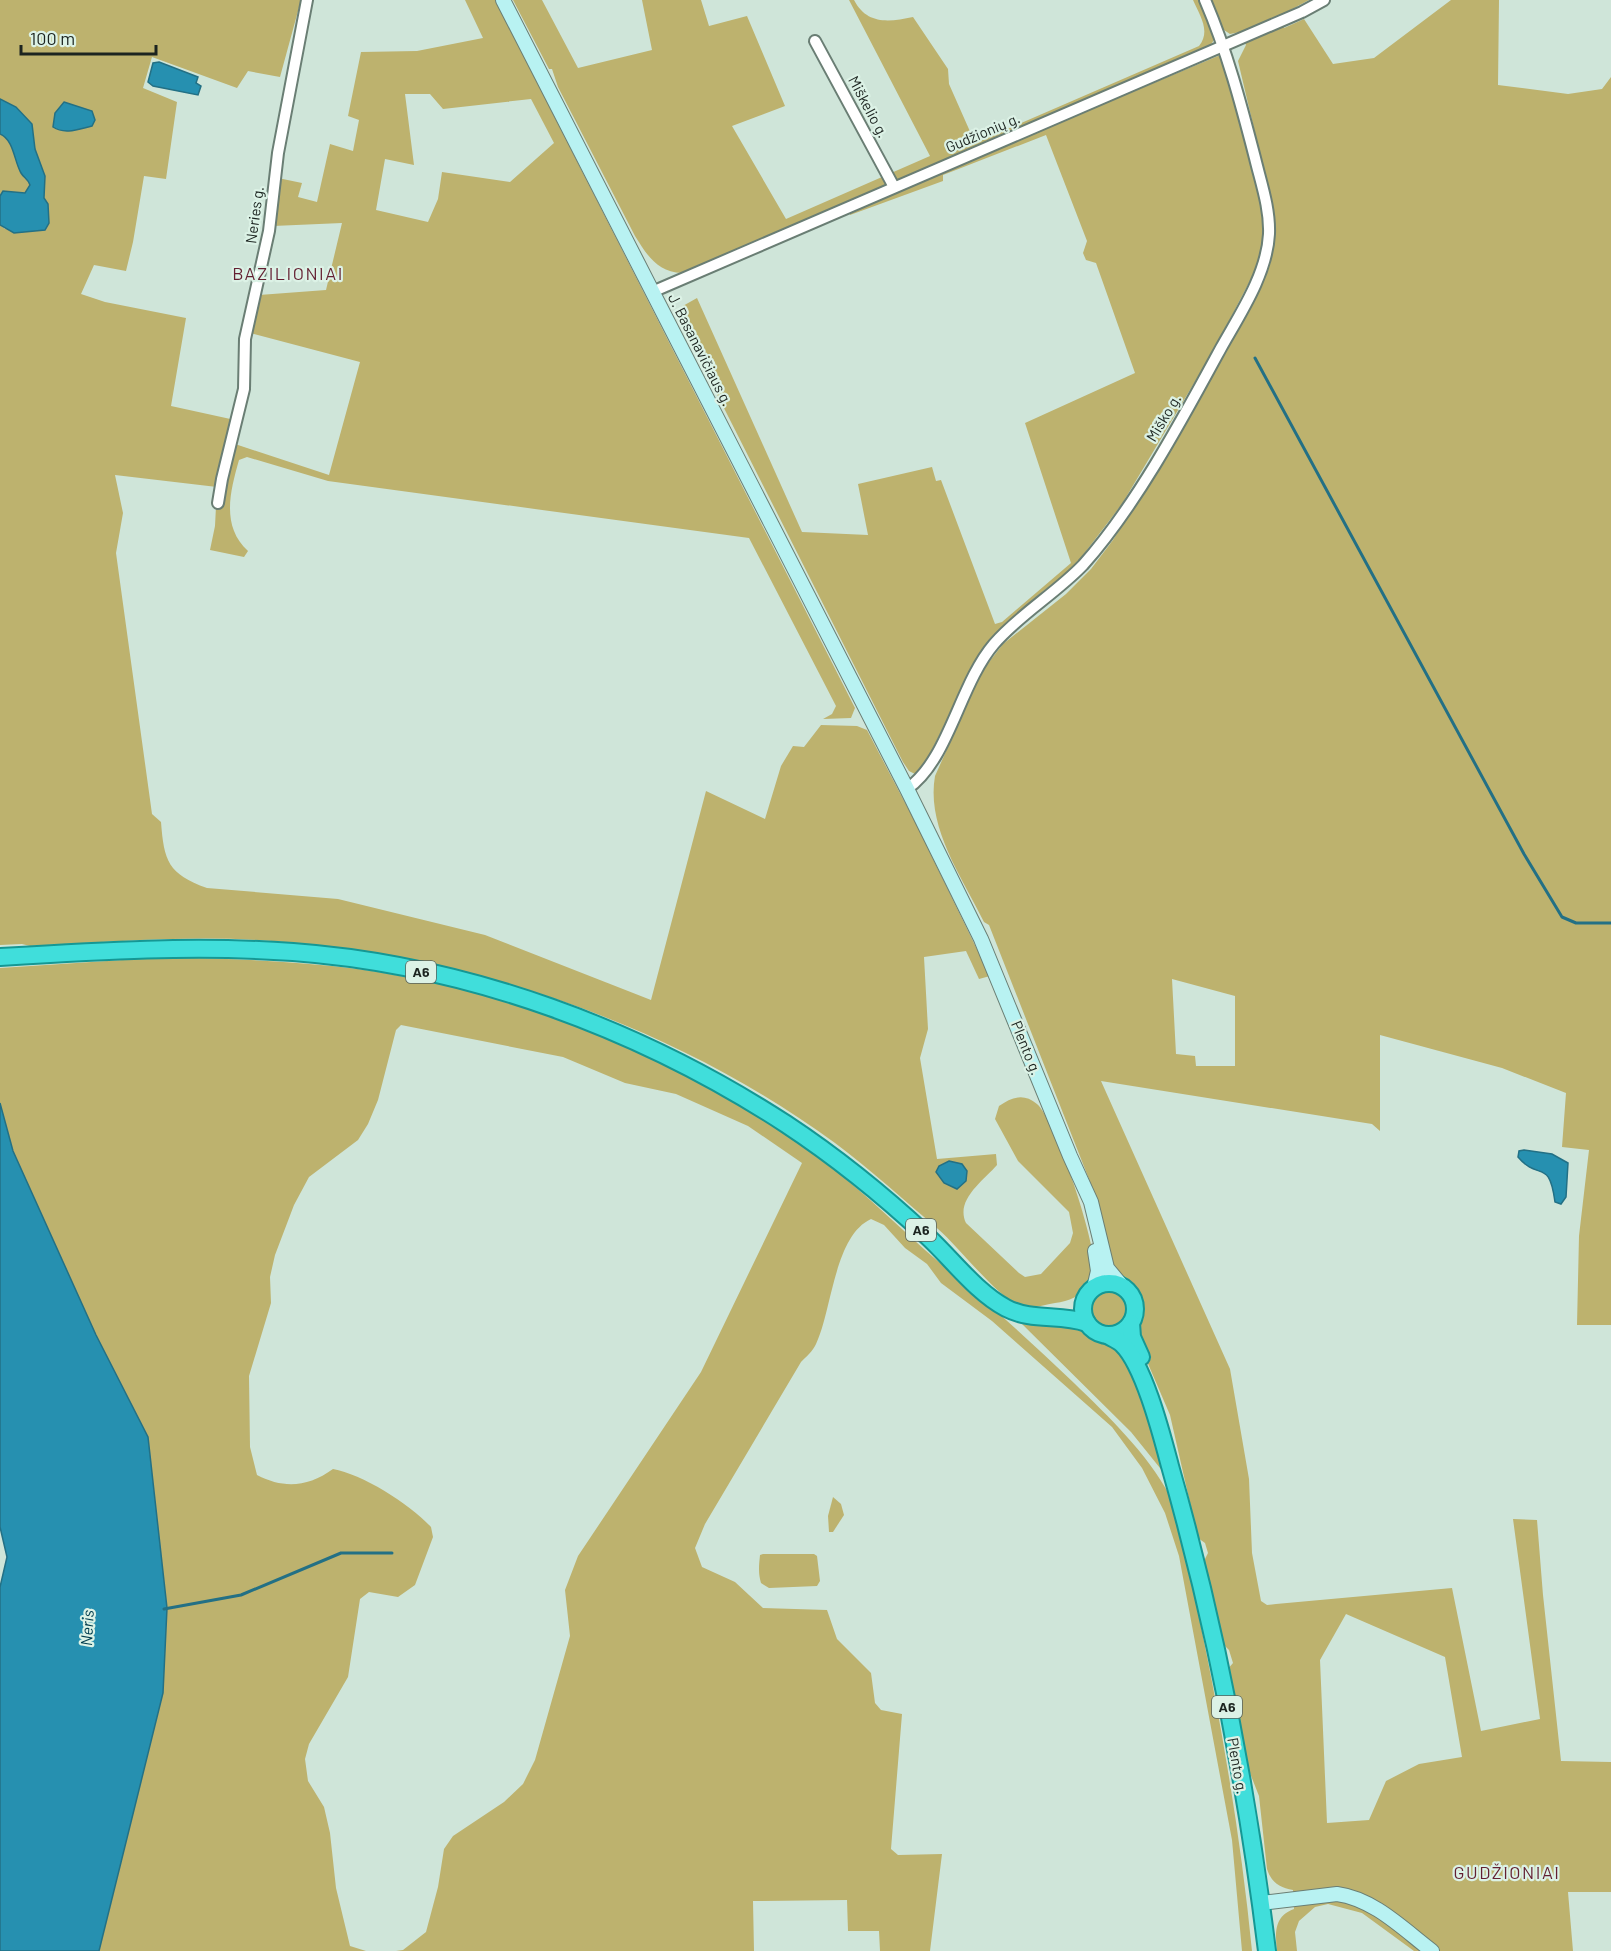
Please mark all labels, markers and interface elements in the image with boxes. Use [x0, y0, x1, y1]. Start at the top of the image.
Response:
scale bar [21, 18, 156, 56]
text: 100 m [30, 27, 75, 49]
street label: Miškelio g. [845, 72, 893, 141]
street label: Gudžionių g. [943, 108, 1023, 156]
street label: Neries g. [241, 185, 267, 245]
district label: BAZILIONIAI [232, 262, 344, 284]
street label: J. Basanavičiaus g. [665, 290, 737, 409]
street label: Miško g. [1142, 390, 1184, 445]
road number: A6 [406, 961, 436, 983]
street label: Plento g. [1008, 1018, 1046, 1077]
road number: A6 [906, 1219, 936, 1241]
water label: Neris [76, 1609, 97, 1646]
road number: A6 [1212, 1696, 1242, 1718]
street label: Plento g. [1224, 1736, 1252, 1795]
district label: GUDŽIONIAI [1454, 1861, 1560, 1883]

